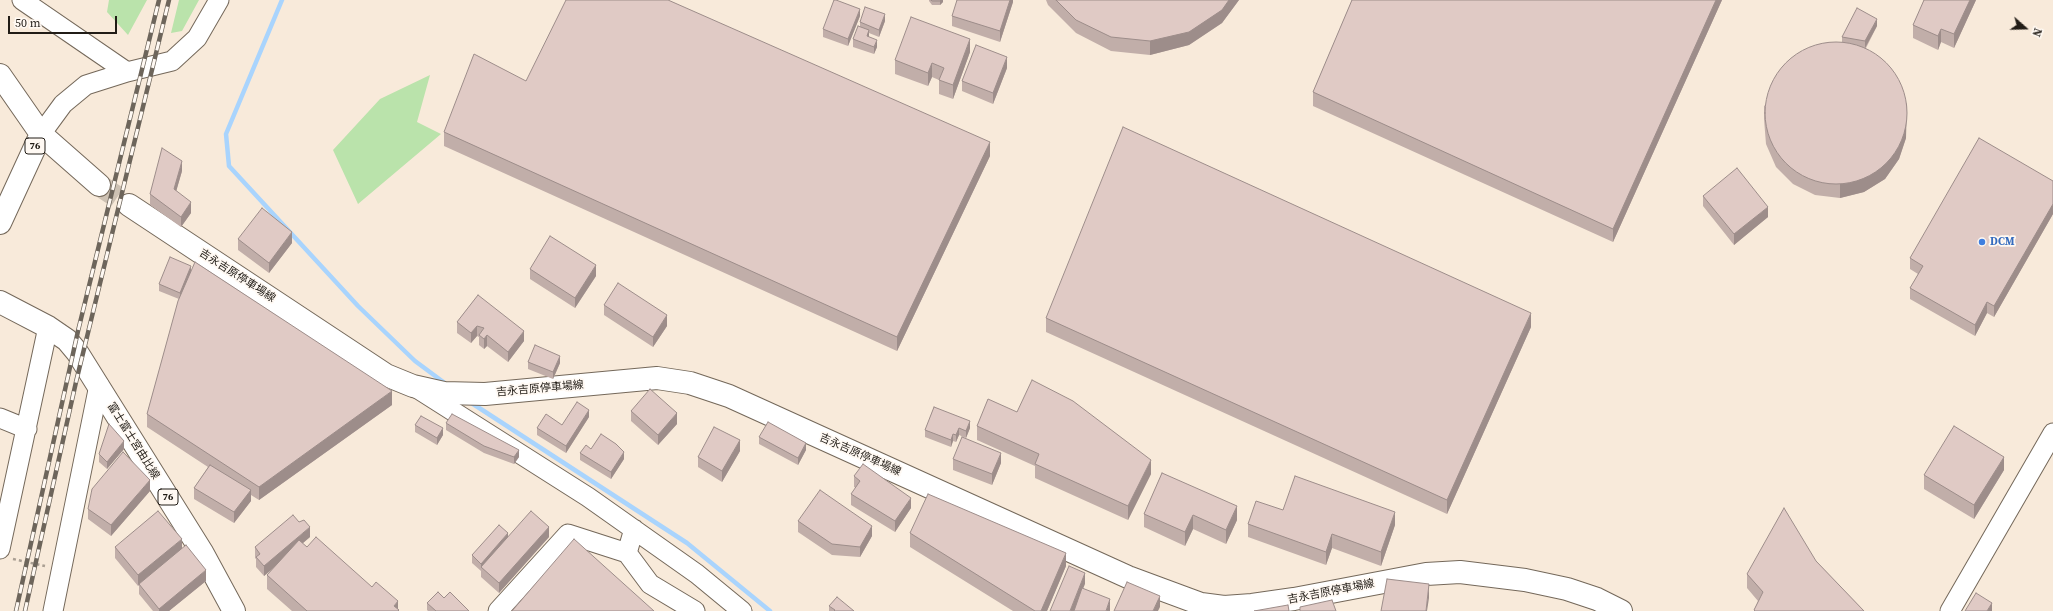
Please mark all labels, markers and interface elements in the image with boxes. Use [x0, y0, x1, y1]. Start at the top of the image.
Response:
scale bar [10, 8, 119, 34]
north arrow [2005, 8, 2045, 48]
text: 50 m [15, 15, 41, 31]
text: N [2028, 26, 2045, 39]
road number: 76 [25, 138, 45, 154]
place label: DCM [1990, 235, 2015, 249]
marker: DCM [1977, 237, 1987, 247]
street label: 吉永吉原停車場線 [197, 247, 277, 305]
street label: 吉永吉原停車場線 [496, 379, 584, 399]
street label: 富士富士宮由比線 [104, 400, 162, 482]
street label: 吉永吉原停車場線 [817, 431, 903, 479]
road number: 76 [158, 489, 178, 505]
street label: 吉永吉原停車場線 [1287, 577, 1375, 607]

